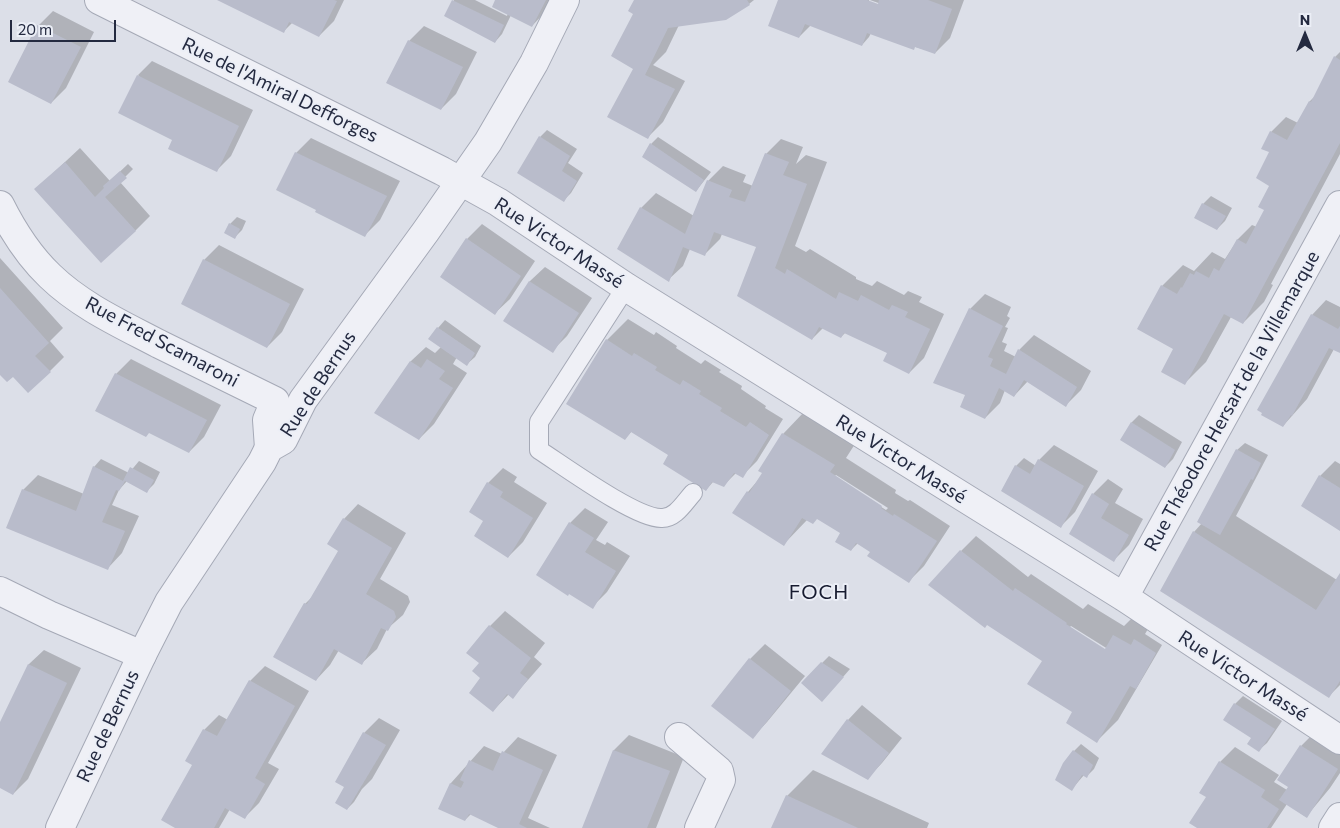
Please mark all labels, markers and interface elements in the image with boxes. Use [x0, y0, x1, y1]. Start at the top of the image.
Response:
scale bar [12, 10, 119, 42]
north arrow [1280, 10, 1330, 60]
text: N [1300, 11, 1310, 28]
text: 20 m [18, 20, 52, 38]
street label: Rue de l'Amiral Defforges [178, 33, 382, 147]
street label: Rue Victor Massé [490, 193, 628, 293]
street label: Rue Théodore Hersart de la Villemarque [1140, 247, 1324, 555]
street label: Rue Fred Scamaroni [81, 292, 243, 392]
street label: Rue de Bernus [275, 327, 361, 441]
street label: Rue Victor Massé [831, 410, 971, 508]
district label: FOCH [788, 580, 850, 604]
street label: Rue Victor Massé [1174, 626, 1312, 726]
street label: Rue de Bernus [72, 666, 144, 786]

